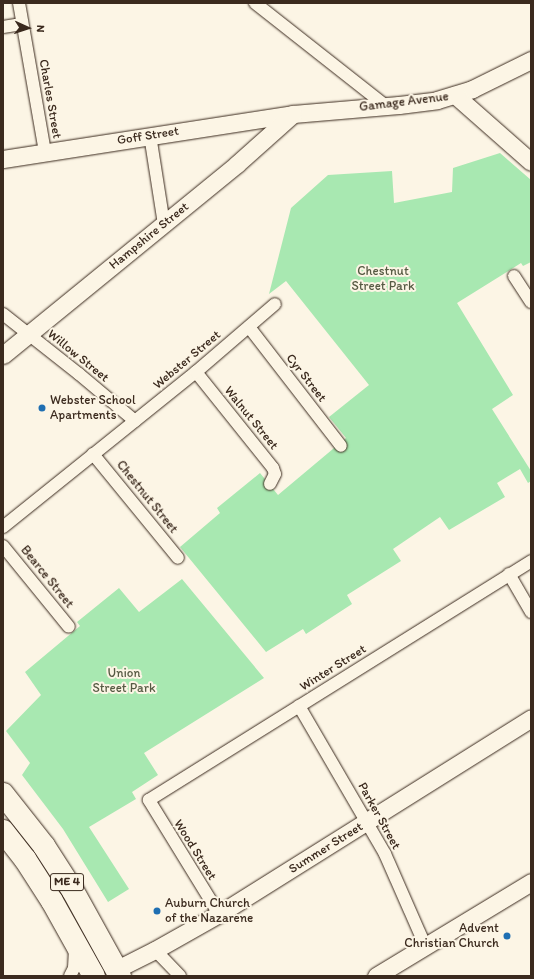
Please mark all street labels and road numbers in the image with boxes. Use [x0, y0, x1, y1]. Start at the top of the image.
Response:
street label: Charles Street [35, 58, 65, 140]
street label: Gamage Avenue [359, 89, 449, 115]
street label: Goff Street [116, 123, 180, 149]
street label: Hampshire Street [106, 199, 192, 273]
street label: Willow Street [44, 326, 112, 386]
street label: Webster Street [150, 327, 224, 393]
street label: Cyr Street [282, 351, 330, 405]
street label: Walnut Street [221, 383, 281, 453]
street label: Chestnut Street [113, 458, 181, 536]
street label: Bearce Street [17, 543, 77, 611]
street label: Winter Street [297, 641, 369, 695]
street label: Parker Street [354, 780, 404, 852]
street label: Wood Street [170, 817, 220, 883]
street label: Summer Street [286, 819, 366, 877]
road number: ME 4 [50, 872, 84, 892]

